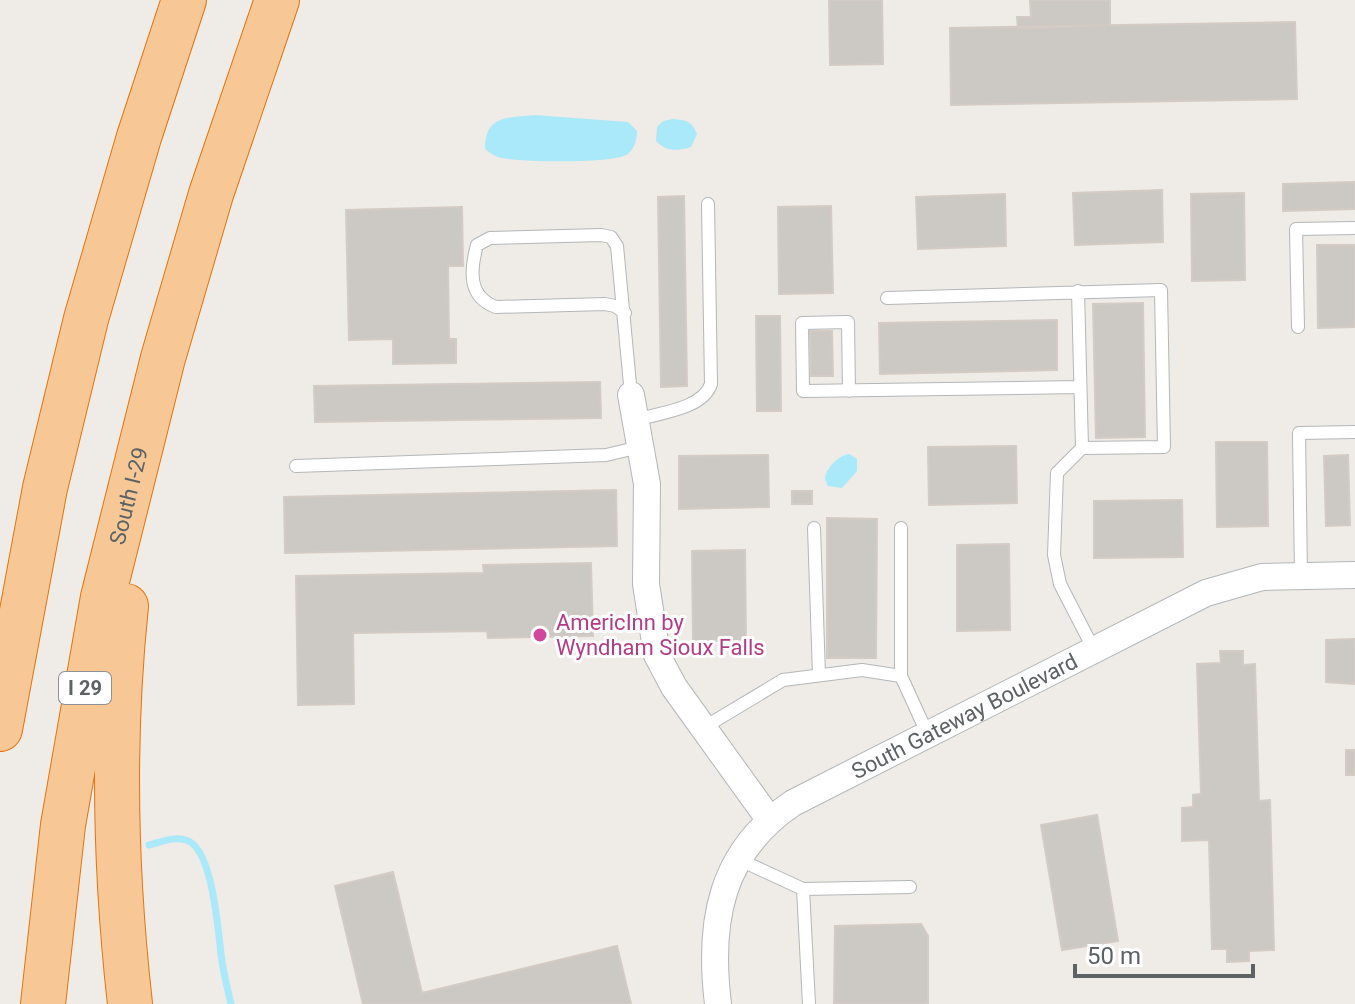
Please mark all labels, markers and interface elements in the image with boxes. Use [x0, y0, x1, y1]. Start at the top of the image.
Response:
street label: South I-29 [104, 445, 153, 547]
place label: AmericInn by Wyndham Sioux Falls [556, 610, 765, 660]
marker: AmericInn by Wyndham Sioux Falls [531, 626, 549, 644]
street label: South Gateway Boulevard [847, 648, 1081, 784]
road number: I 29 [59, 672, 111, 704]
scale bar [1075, 928, 1253, 978]
text: 50 m [1087, 942, 1141, 970]

